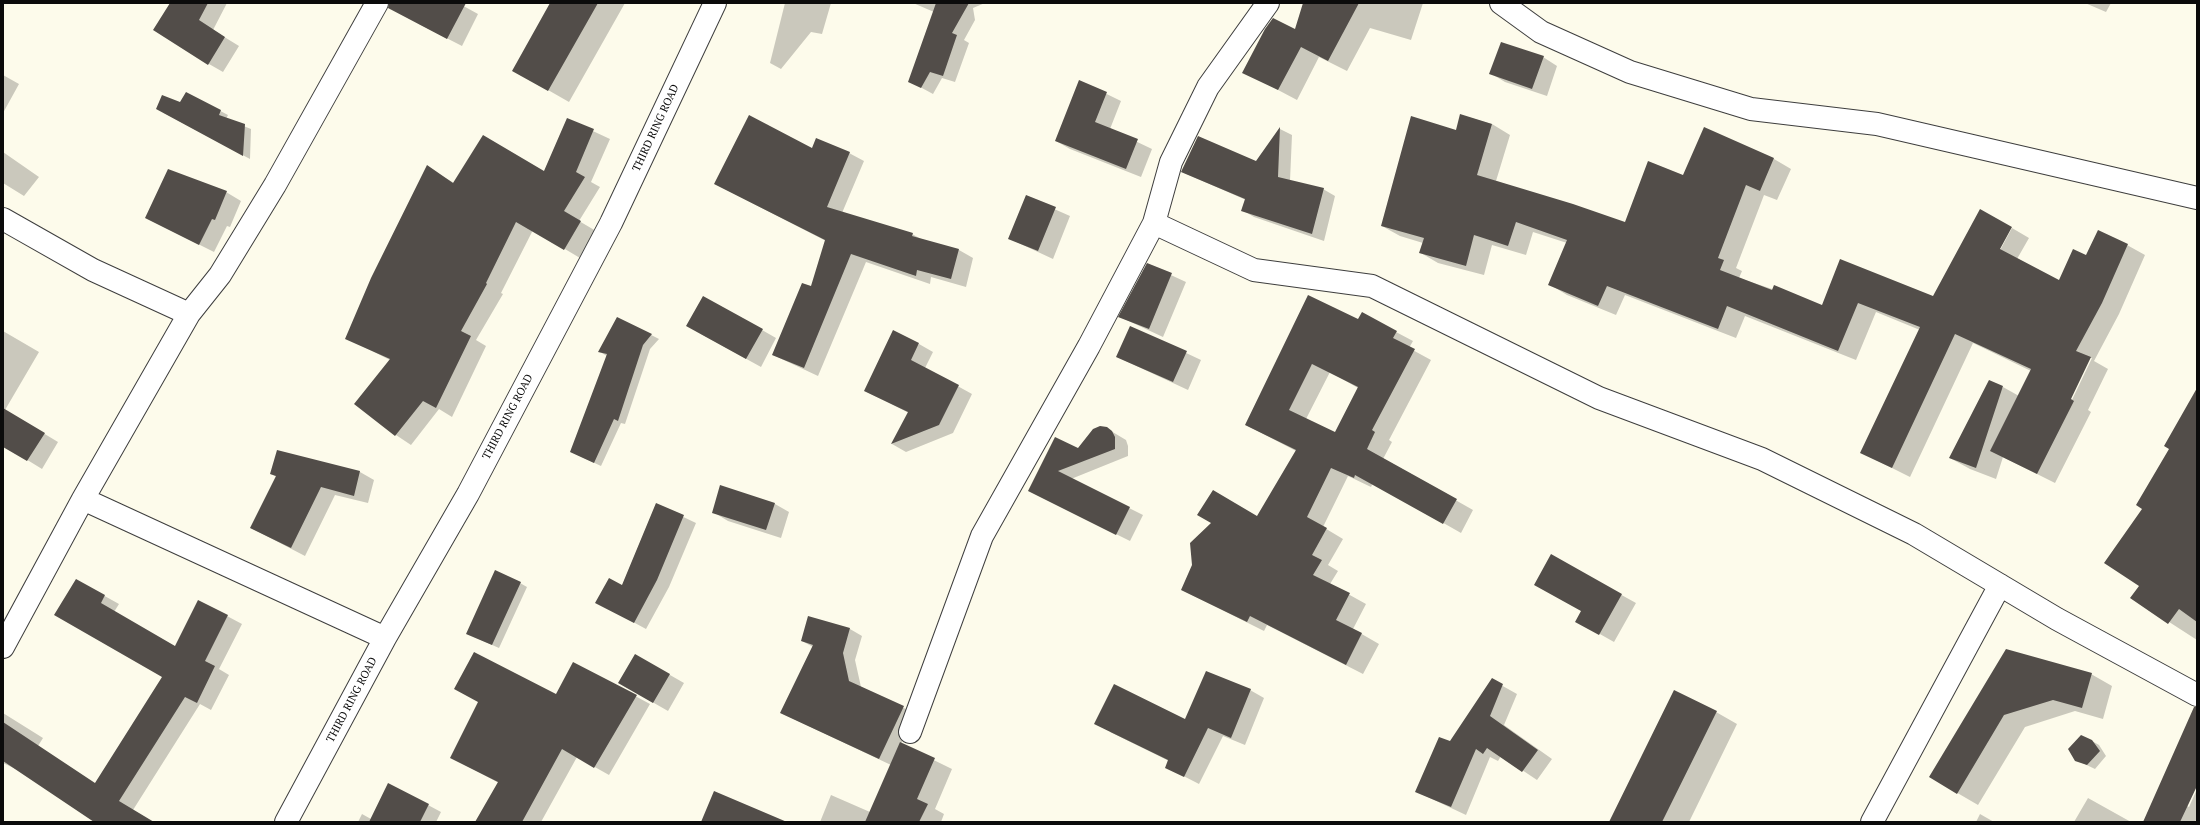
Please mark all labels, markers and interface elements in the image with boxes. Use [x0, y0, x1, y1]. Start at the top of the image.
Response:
street label: THIRD RING ROAD [630, 82, 682, 174]
street label: THIRD RING ROAD [480, 372, 536, 462]
street label: THIRD RING ROAD [324, 655, 380, 745]

